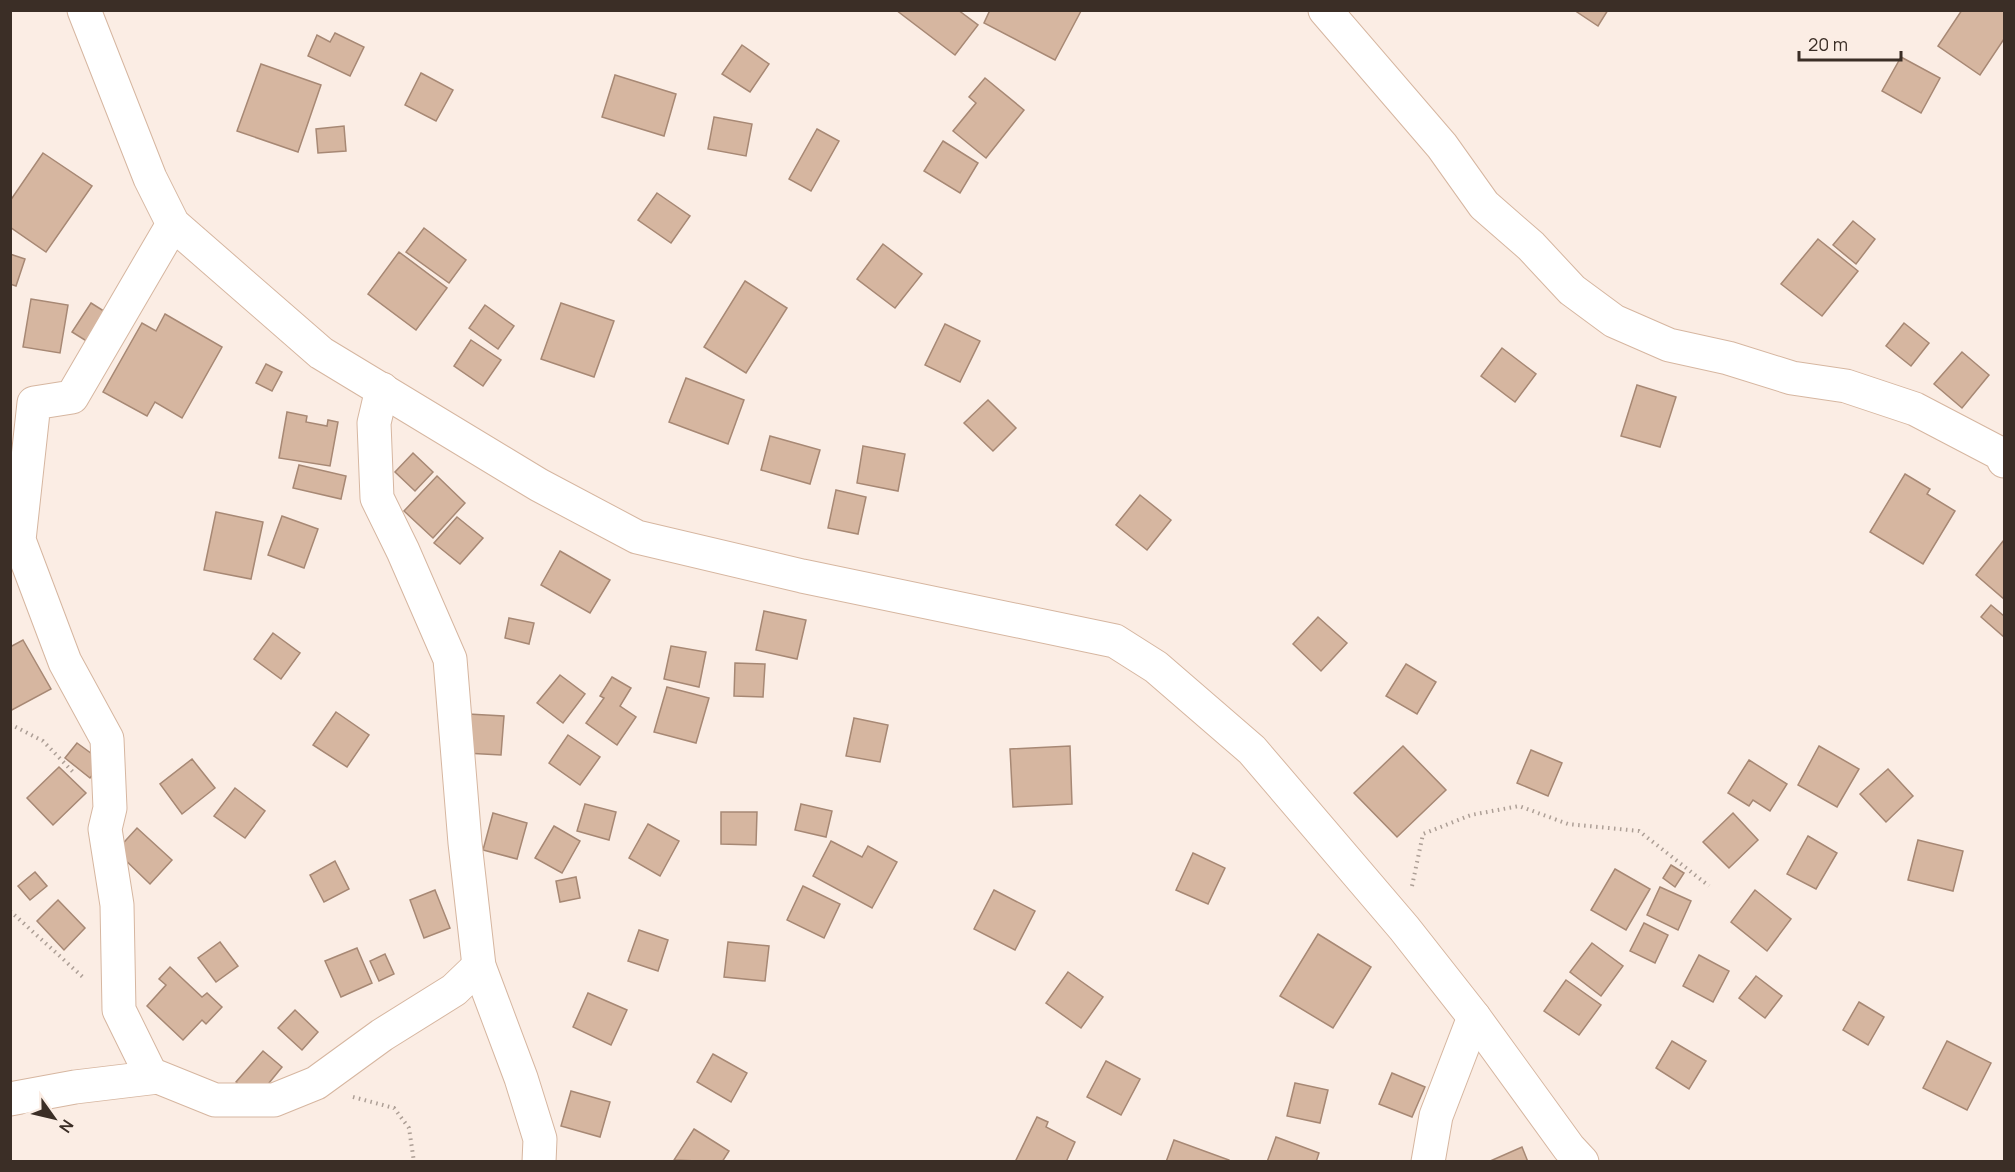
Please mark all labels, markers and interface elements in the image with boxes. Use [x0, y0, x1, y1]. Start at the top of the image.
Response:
scale bar [1799, 24, 1901, 62]
text: 20 m [1808, 32, 1848, 56]
north arrow [24, 1088, 84, 1148]
text: N [54, 1115, 79, 1137]

